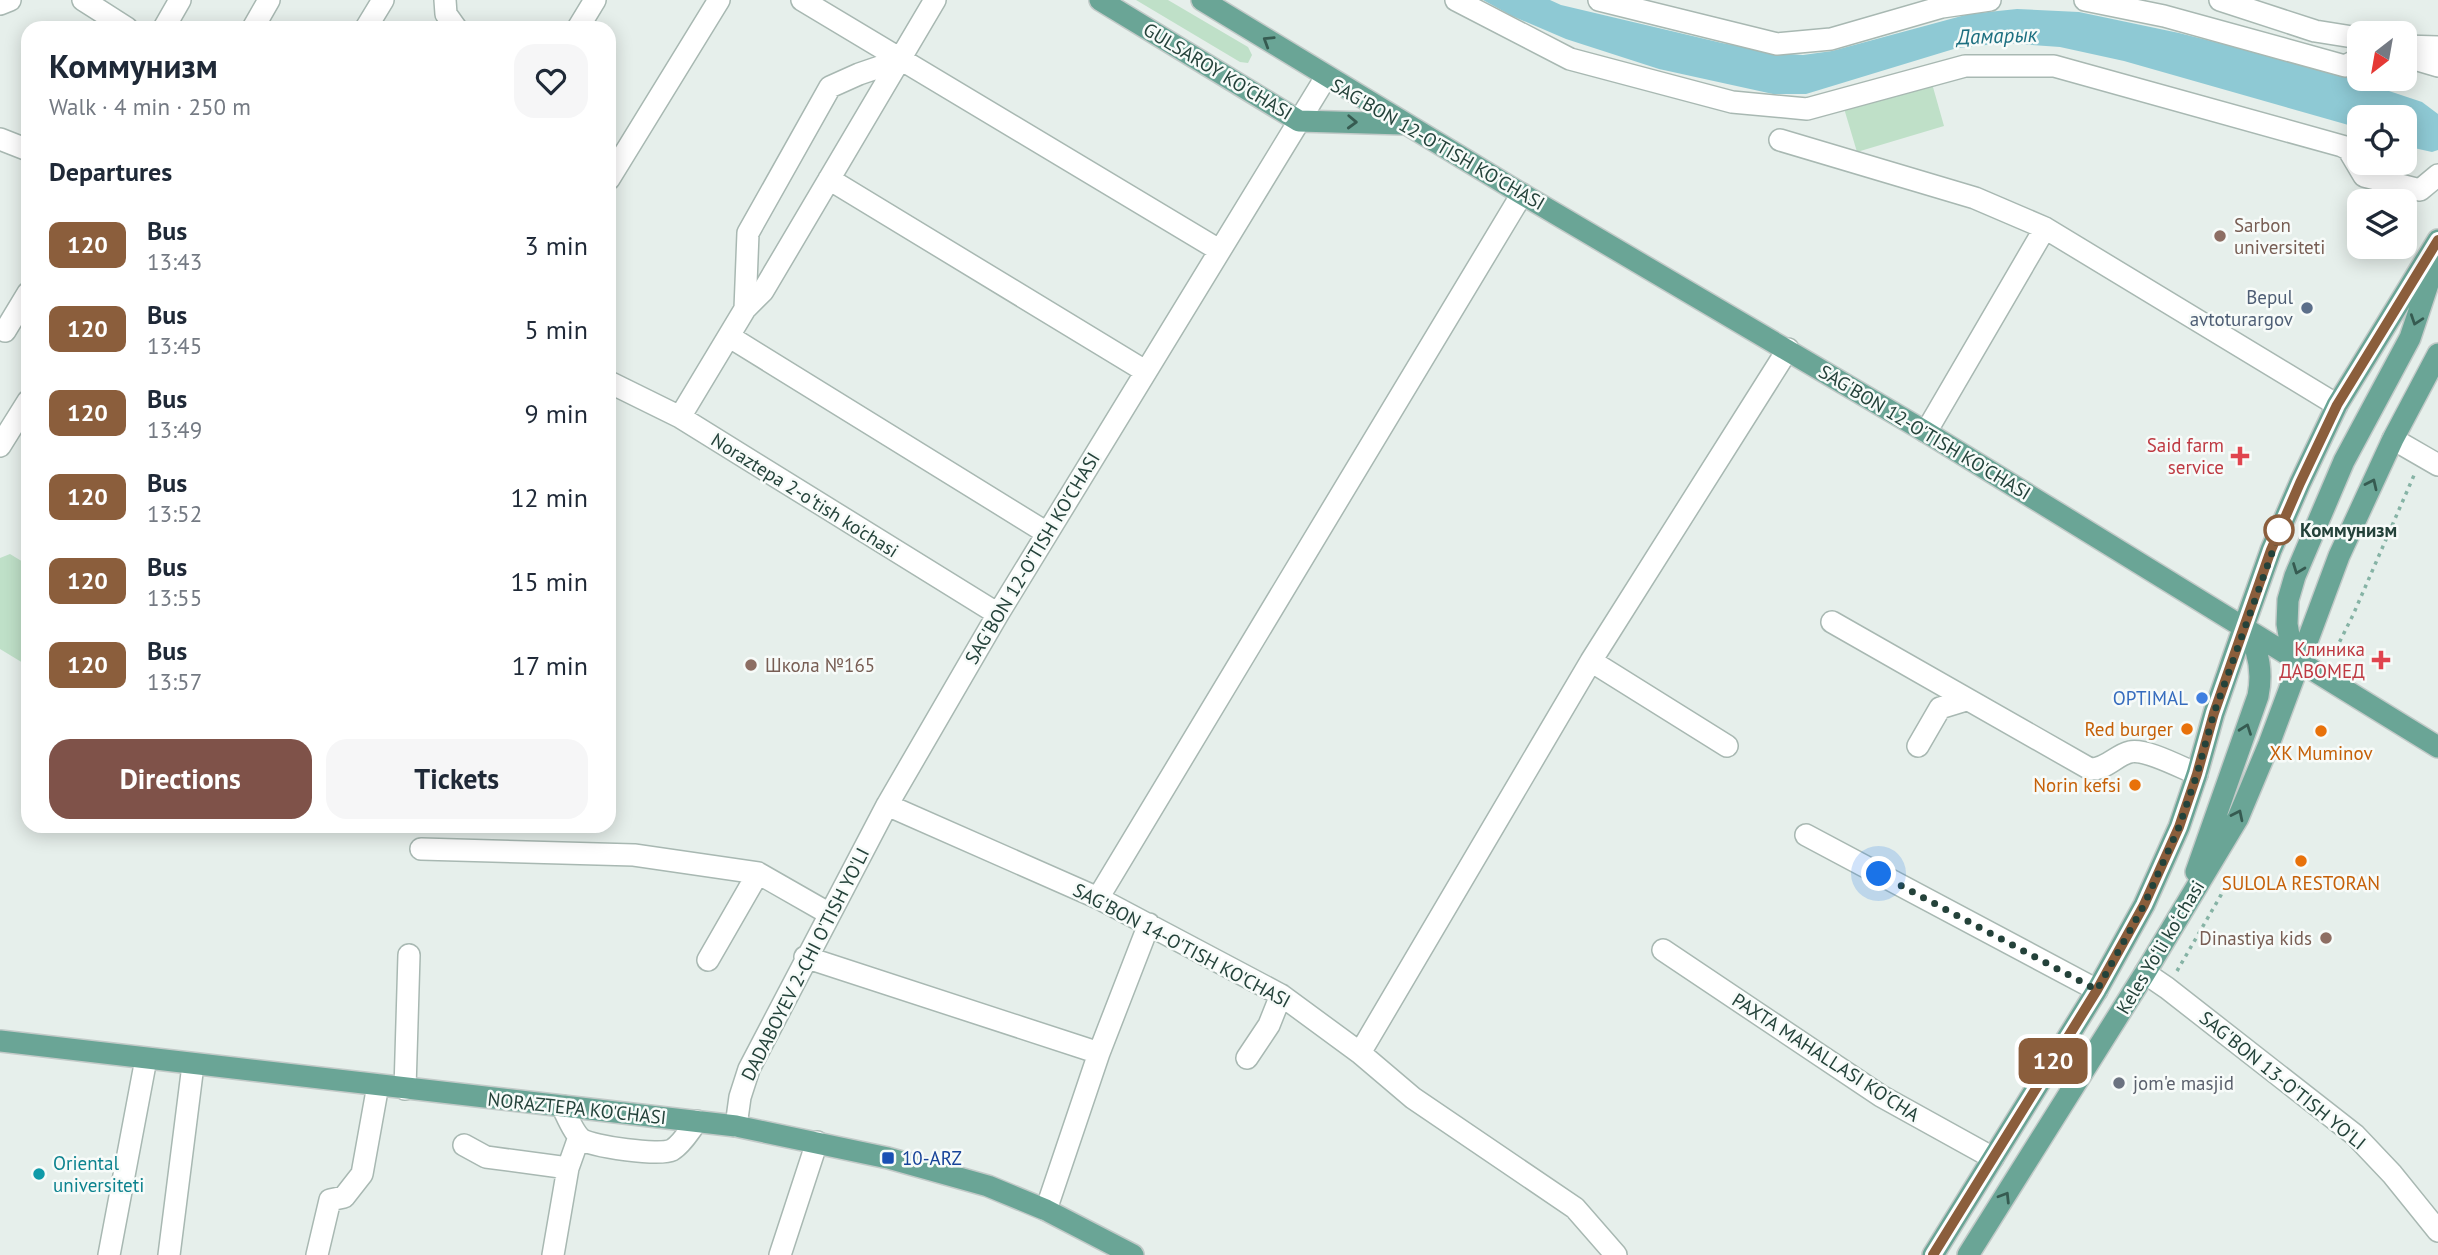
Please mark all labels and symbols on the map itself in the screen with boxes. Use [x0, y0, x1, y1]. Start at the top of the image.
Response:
street label: GULSAROY KO'CHASI [1139, 17, 1297, 125]
water label: Дамарык [1954, 21, 2039, 50]
north arrow [2347, 21, 2417, 91]
one-way arrow [1263, 37, 1276, 50]
street label: SAG'BON 12-O'TISH KO'CHASI [1327, 73, 1549, 215]
one-way arrow [1347, 115, 1358, 130]
place label: Sarbon universiteti [2234, 213, 2325, 259]
marker: Sarbon universiteti [2212, 228, 2228, 244]
place label: Bepul avtoturargov [2190, 285, 2293, 331]
marker: Bepul avtoturargov [2299, 300, 2315, 316]
one-way arrow [2410, 313, 2424, 326]
street label: SAG'BON 12-O'TISH KO'CHASI [1815, 359, 2035, 505]
street label: Noraztepa 2-oʻtish ko'chasi [707, 427, 903, 563]
place label: Said farm service [2147, 433, 2224, 479]
marker: Said farm service [2230, 446, 2250, 466]
street label: SAG'BON 12-O'TISH KO'CHASI [959, 448, 1105, 668]
one-way arrow [2364, 479, 2378, 492]
marker: Коммунизм [2264, 515, 2294, 545]
place label: Коммунизм [2300, 518, 2397, 542]
one-way arrow [2292, 563, 2306, 575]
place label: Клиника ДАВОМЕД [2279, 637, 2365, 683]
marker: Клиника ДАВОМЕД [2371, 650, 2391, 670]
place label: Школа №165 [765, 653, 875, 677]
marker: Школа №165 [743, 657, 759, 673]
place label: OPTIMAL [2113, 686, 2188, 710]
marker: OPTIMAL [2194, 690, 2210, 706]
place label: Red burger [2084, 717, 2174, 741]
marker: Red burger [2179, 721, 2195, 737]
marker: XK Muminov [2313, 723, 2329, 739]
one-way arrow [2238, 724, 2252, 736]
place label: XK Muminov [2269, 741, 2373, 765]
place label: Norin kefsi [2033, 773, 2121, 797]
marker: Norin kefsi [2127, 777, 2143, 793]
one-way arrow [2230, 810, 2244, 822]
street label: DADABOYEV 2-CHI O'TISH YO'LI [736, 843, 874, 1085]
marker: SULOLA RESTORAN [2293, 853, 2309, 869]
your location [1861, 856, 1896, 891]
place label: SULOLA RESTORAN [2222, 871, 2380, 895]
street label: Keles Yoʻli koʻchasi [2111, 876, 2209, 1018]
street label: SAG'BON 14-O'TISH KO'CHASI [1069, 877, 1295, 1013]
place label: Dinastiya kids [2199, 926, 2312, 950]
marker: Dinastiya kids [2318, 930, 2334, 946]
street label: PAXTA MAHALLASI KO'CHA [1728, 987, 1924, 1127]
street label: SAG'BON 13-O'TISH YO'LI [2195, 1005, 2371, 1155]
line badge: 120 [2013, 1038, 2093, 1084]
place label: jom'e masjid [2133, 1071, 2234, 1095]
marker: jom'e masjid [2111, 1075, 2127, 1091]
street label: NORAZTEPA KO'CHASI [486, 1087, 668, 1129]
place label: 10-ARZ [902, 1146, 962, 1170]
marker: 10-ARZ [880, 1150, 896, 1166]
place label: Oriental universiteti [53, 1151, 144, 1197]
marker: Oriental universiteti [31, 1166, 47, 1182]
one-way arrow [1996, 1192, 2009, 1205]

